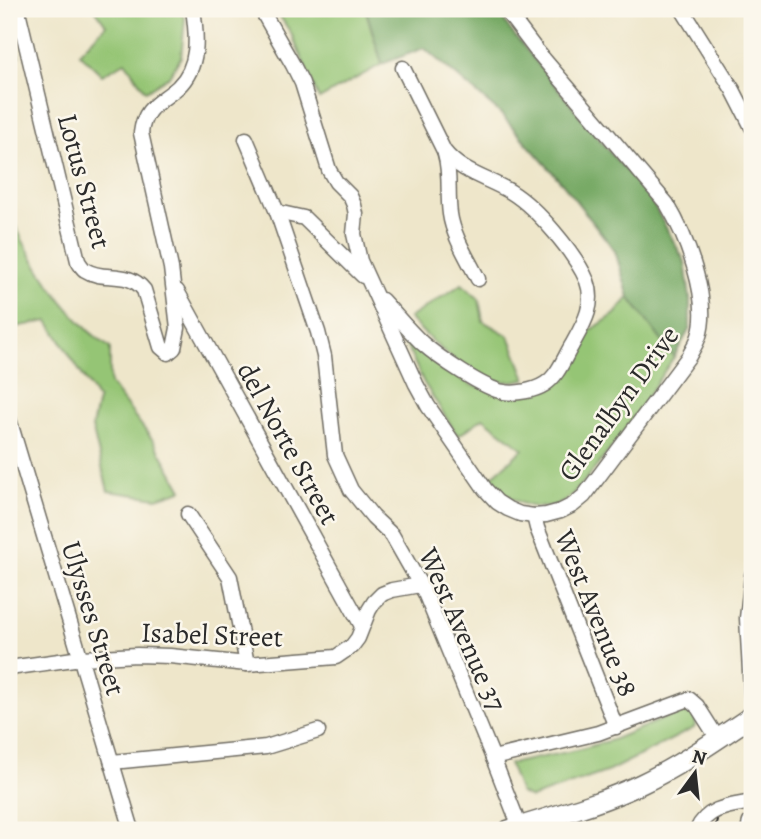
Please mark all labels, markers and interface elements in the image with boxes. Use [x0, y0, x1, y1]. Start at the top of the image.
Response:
street label: Lotus Street [48, 110, 120, 253]
street label: Glenalbyn Drive [550, 318, 688, 489]
street label: del Norte Street [228, 355, 348, 532]
street label: West Avenue 38 [545, 523, 647, 702]
street label: Ulysses Street [52, 537, 134, 700]
street label: West Avenue 37 [409, 541, 515, 717]
street label: Isabel Street [140, 614, 284, 656]
north arrow [660, 738, 730, 808]
text: N [689, 743, 709, 772]

